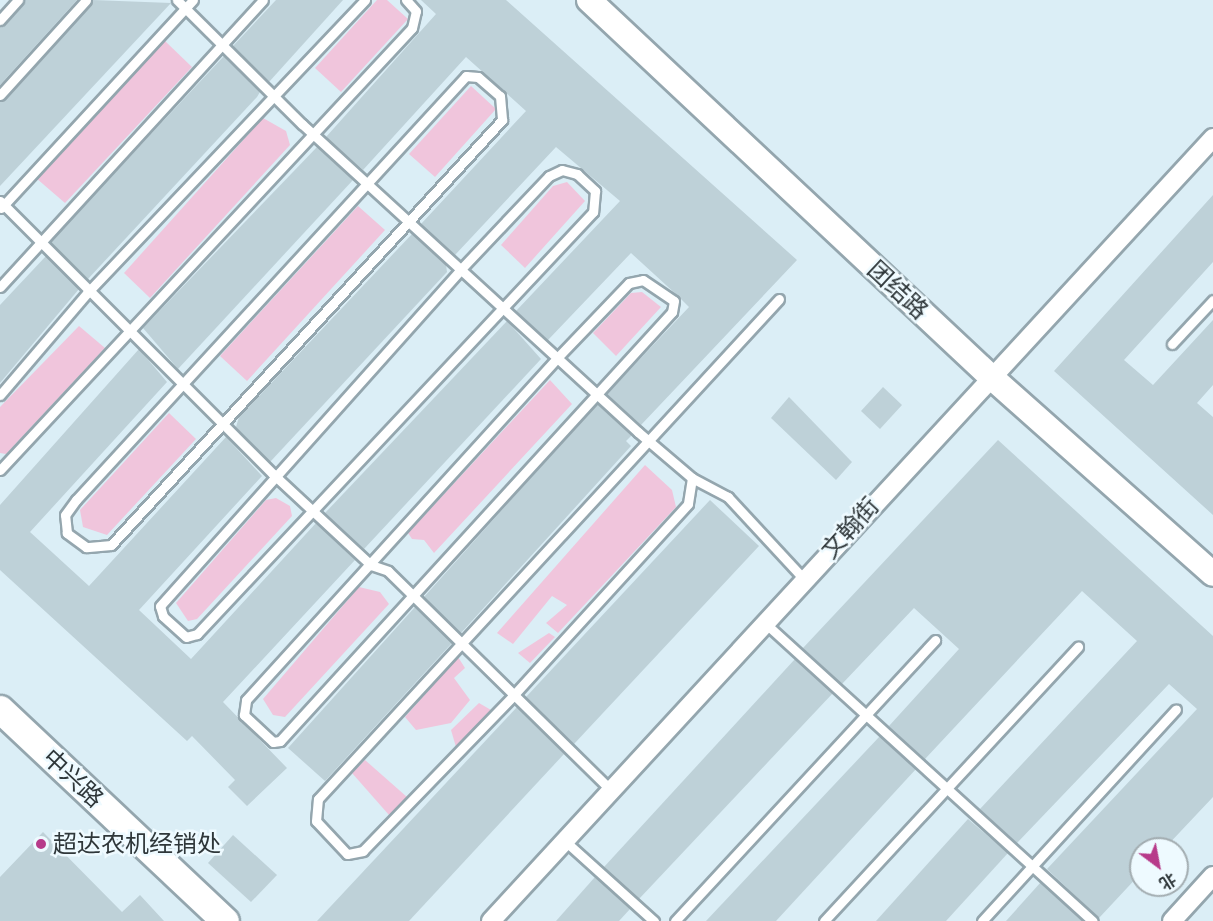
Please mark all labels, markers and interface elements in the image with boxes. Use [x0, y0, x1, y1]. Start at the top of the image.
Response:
street label: 团结路 [862, 255, 934, 325]
street label: 文翰街 [815, 492, 885, 564]
street label: 中兴路 [37, 743, 109, 813]
place label: 超达农机经销处 [53, 830, 221, 858]
marker: 超达农机经销处 [34, 837, 48, 851]
north arrow [1129, 837, 1189, 897]
text: 北 [1155, 867, 1181, 895]

